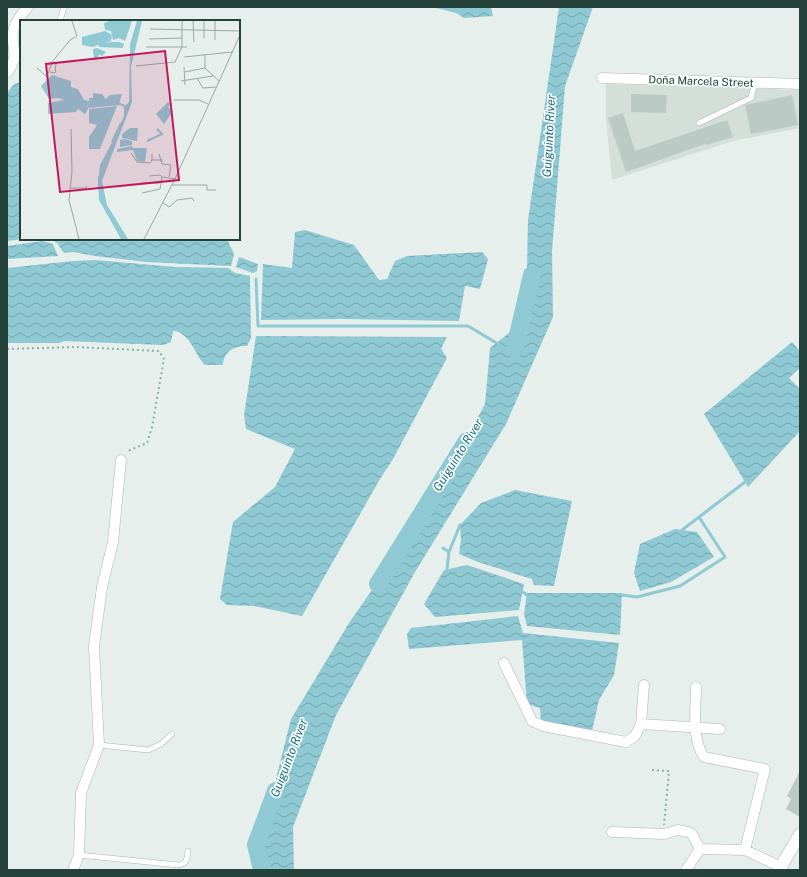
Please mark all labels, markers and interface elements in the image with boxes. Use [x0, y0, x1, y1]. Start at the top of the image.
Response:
inset map [20, 20, 240, 240]
street label: Doña Marcela Street [648, 73, 754, 89]
water label: Guiguinto River [540, 94, 558, 178]
water label: Guiguinto River [430, 416, 486, 494]
water label: Guiguinto River [268, 717, 311, 799]

